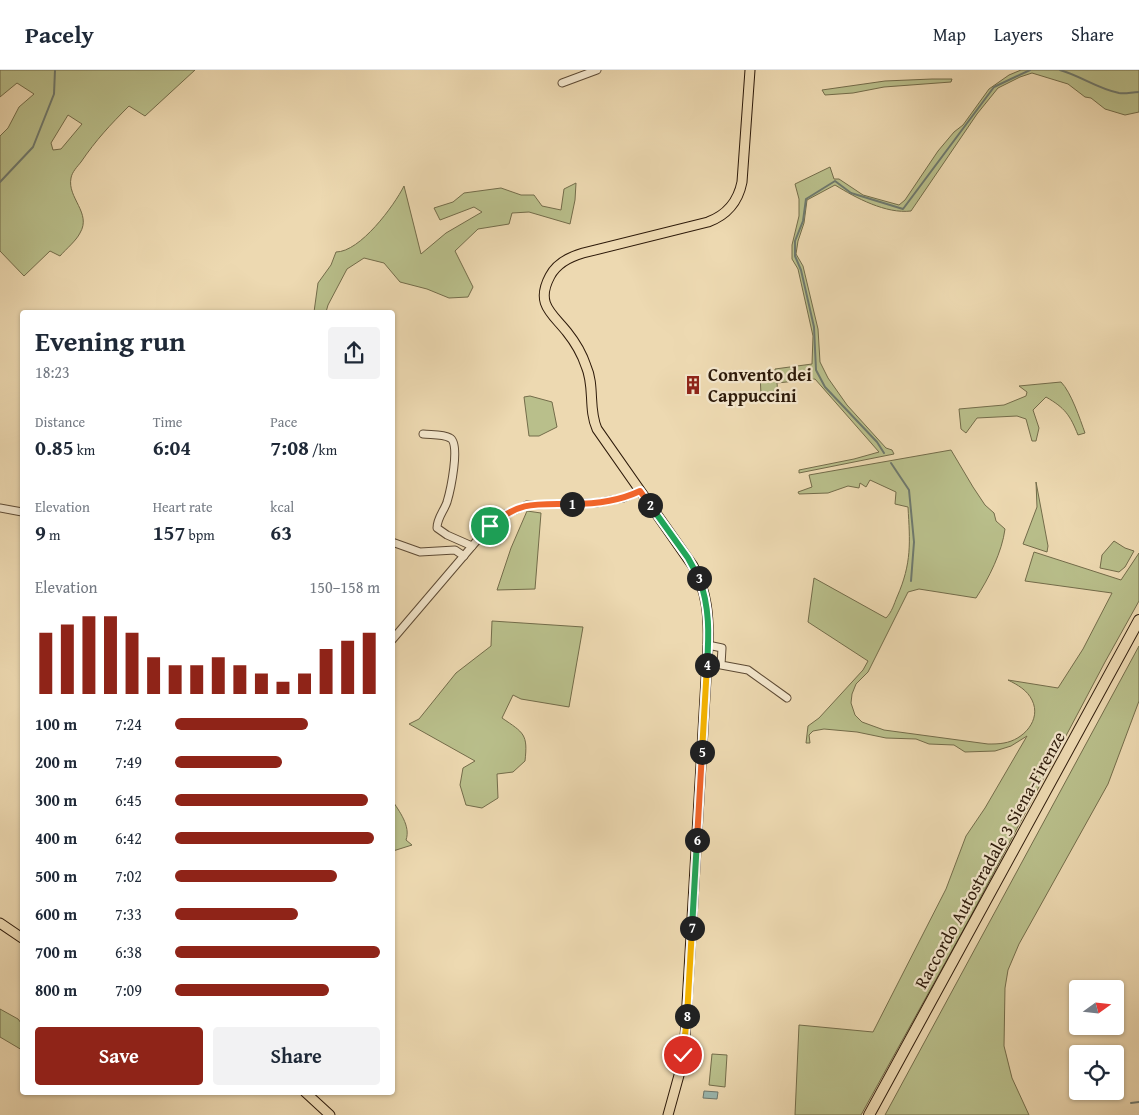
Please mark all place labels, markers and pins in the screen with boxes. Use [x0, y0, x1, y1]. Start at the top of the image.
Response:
place label: Convento dei Cappuccini [708, 361, 812, 409]
building icon: Convento dei Cappuccini [682, 374, 704, 396]
pin: 1 [560, 492, 584, 516]
pin: 2 [638, 492, 662, 518]
pin [469, 505, 511, 547]
pin: 3 [686, 566, 712, 590]
pin: 4 [694, 652, 720, 678]
pin: 5 [690, 740, 714, 764]
pin: 6 [684, 828, 710, 852]
pin: 7 [680, 916, 704, 940]
pin: 8 [674, 1004, 700, 1028]
pin [662, 1034, 704, 1076]

